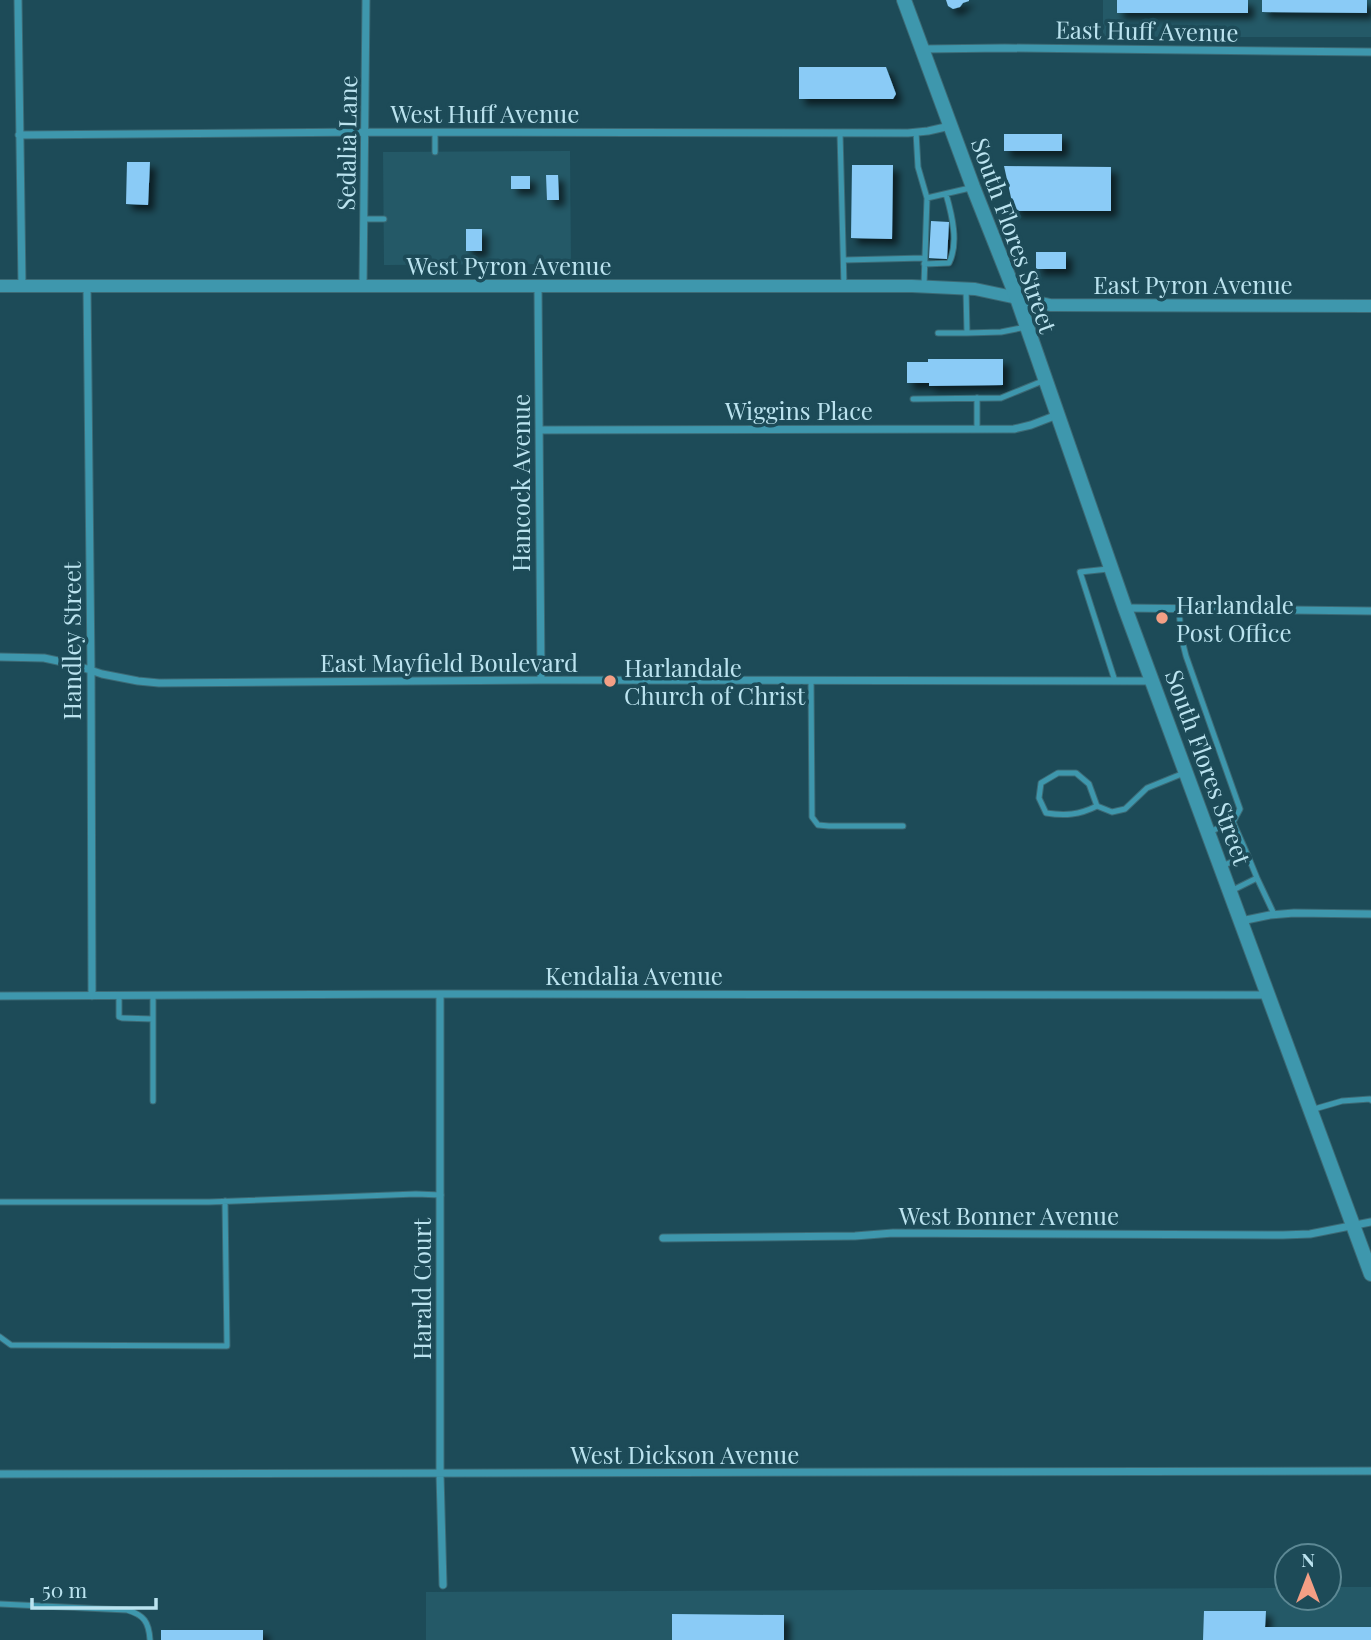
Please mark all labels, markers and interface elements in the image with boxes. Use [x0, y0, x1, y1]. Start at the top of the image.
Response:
street label: East Huff Avenue [1055, 12, 1239, 48]
street label: Sedalia Lane [329, 75, 363, 211]
street label: West Huff Avenue [390, 97, 579, 129]
street label: South Flores Street [965, 133, 1065, 337]
street label: West Pyron Avenue [405, 249, 612, 281]
street label: East Pyron Avenue [1093, 268, 1293, 300]
street label: Hancock Avenue [504, 394, 536, 572]
street label: Wiggins Place [724, 394, 873, 426]
street label: Handley Street [55, 561, 87, 720]
place label: Harlandale Post Office [1176, 588, 1294, 648]
marker: Harlandale Post Office [1154, 610, 1170, 626]
street label: East Mayfield Boulevard [320, 646, 578, 678]
place label: Harlandale Church of Christ [624, 651, 806, 711]
street label: South Flores Street [1159, 665, 1259, 869]
marker: Harlandale Church of Christ [602, 673, 618, 689]
street label: Kendalia Avenue [545, 959, 723, 991]
street label: West Bonner Avenue [898, 1199, 1119, 1231]
street label: Harald Court [405, 1218, 437, 1360]
street label: West Dickson Avenue [570, 1438, 799, 1470]
north arrow [1273, 1542, 1343, 1612]
text: N [1301, 1546, 1315, 1572]
scale bar [32, 1566, 156, 1610]
text: 50 m [42, 1575, 88, 1603]

